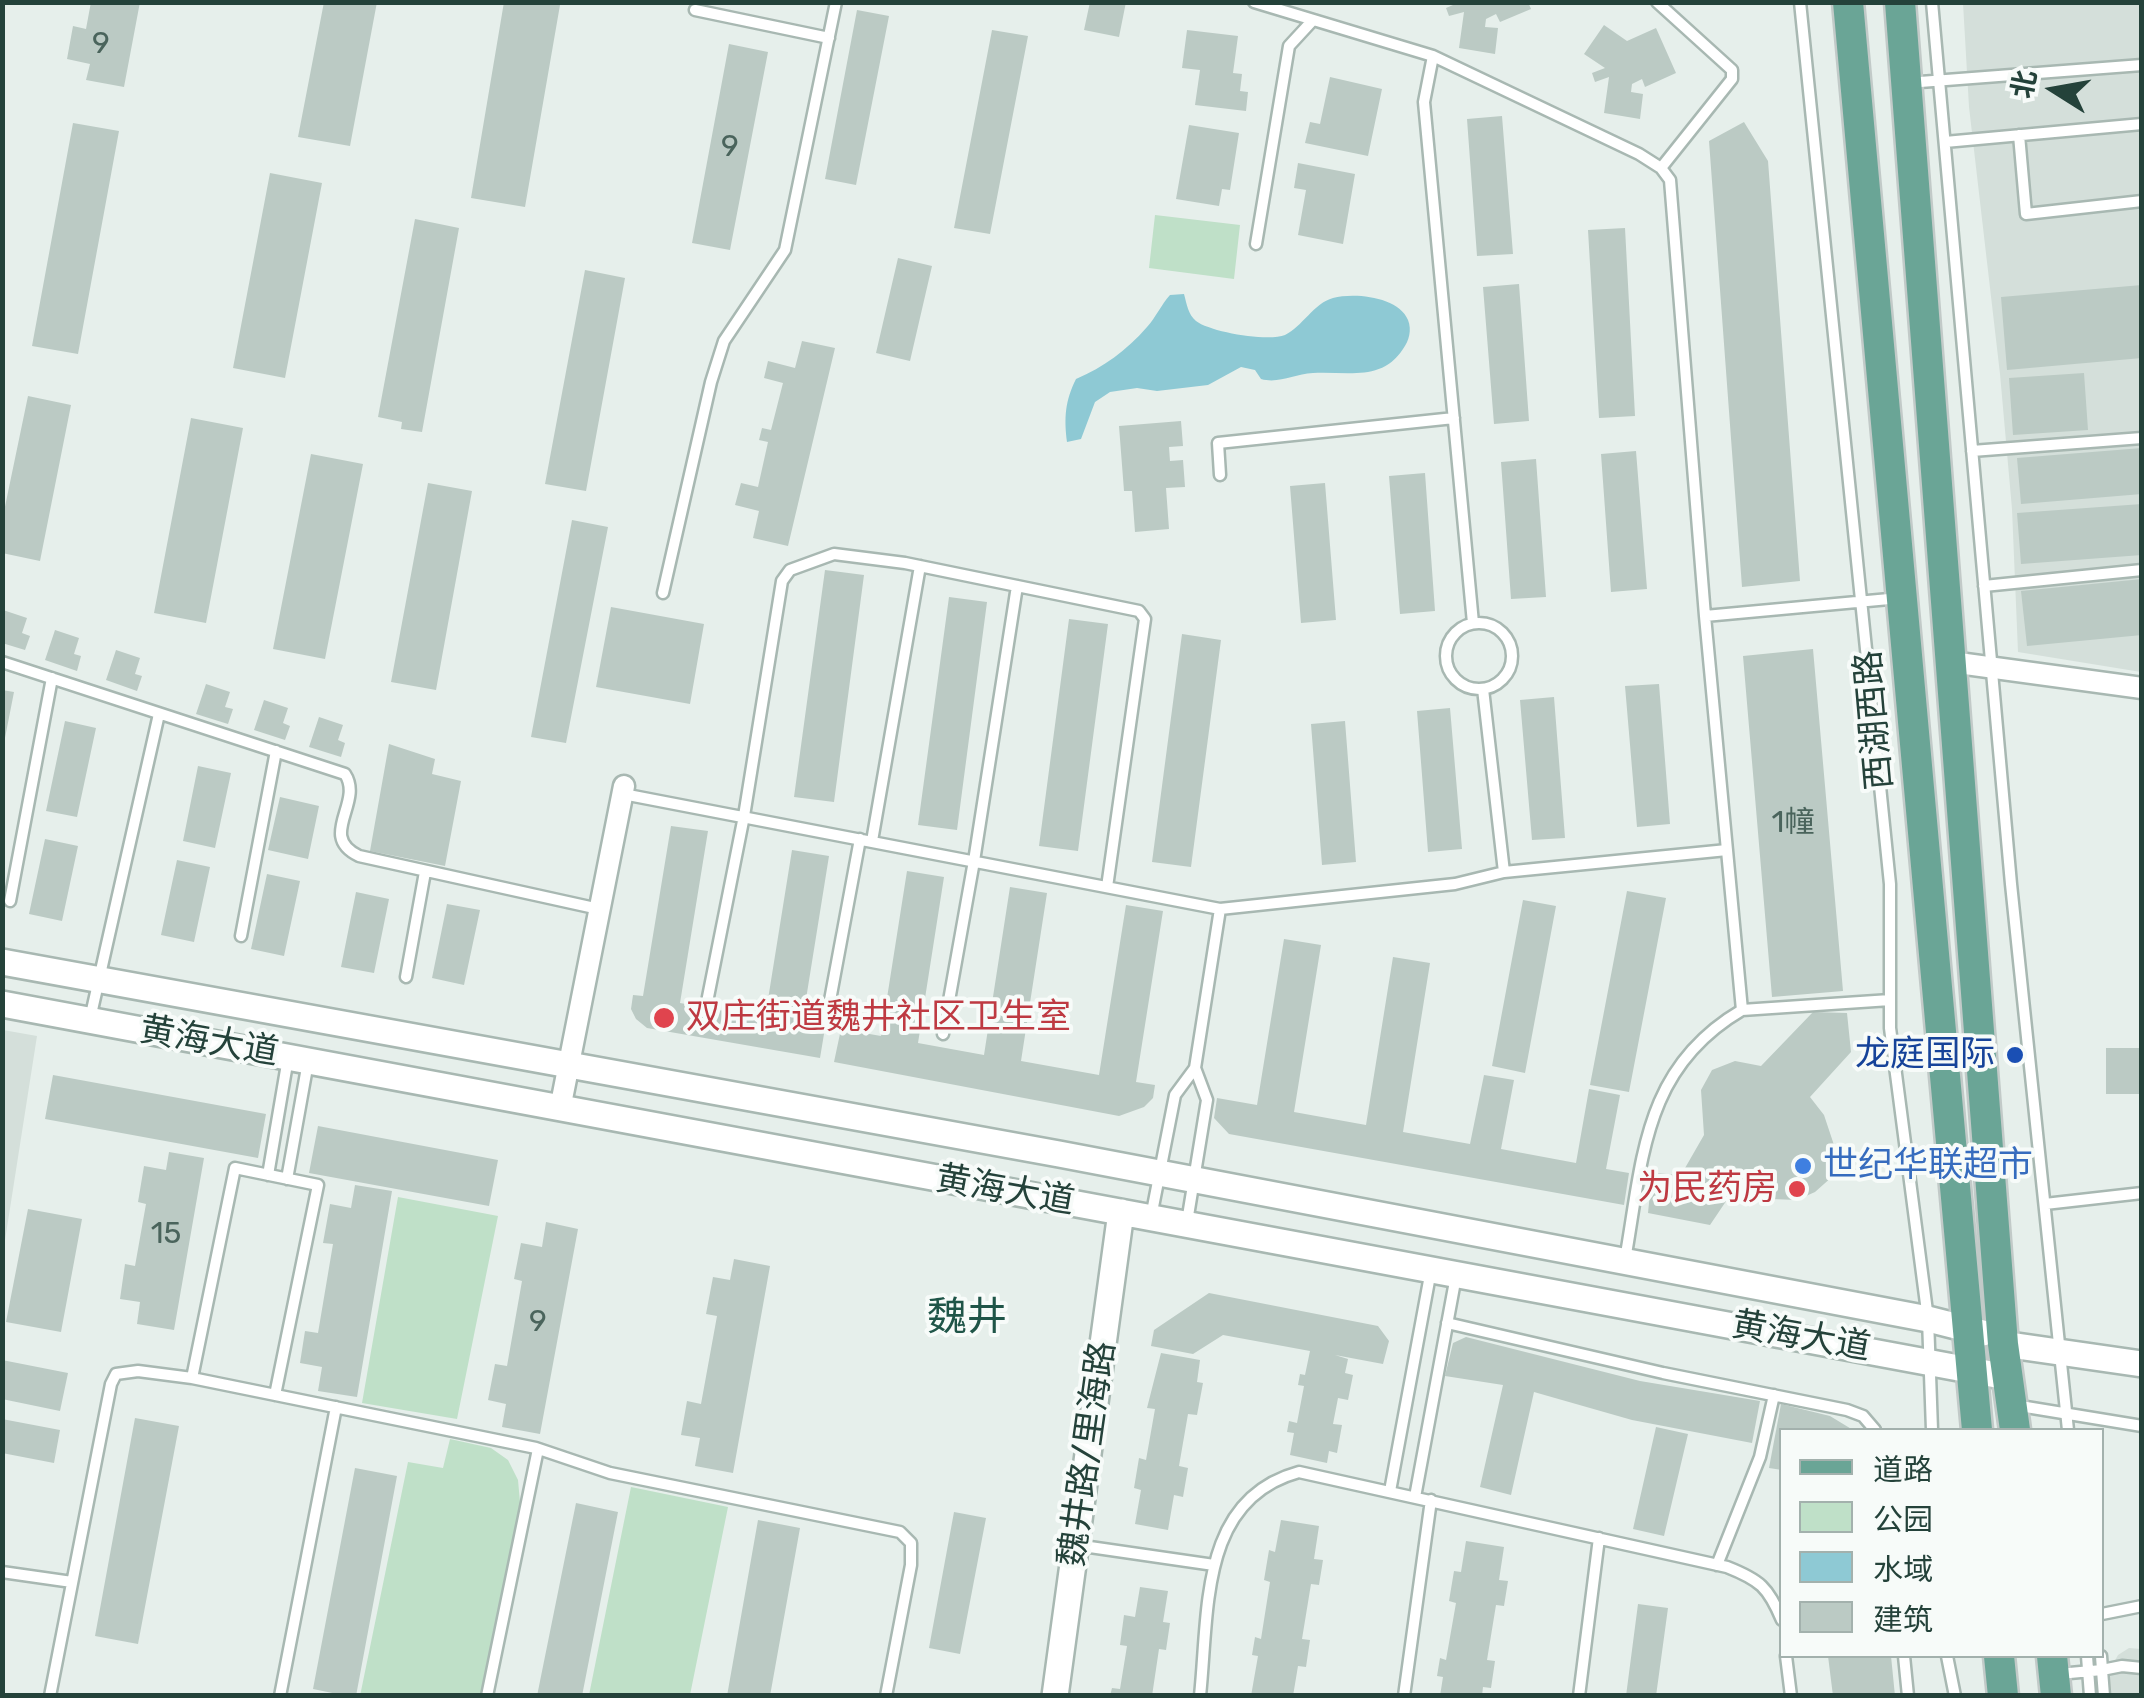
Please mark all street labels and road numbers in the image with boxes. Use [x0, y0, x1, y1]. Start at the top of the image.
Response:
street label: 西湖西路 [1848, 648, 1902, 792]
street label: 黄海大道 [136, 1009, 282, 1075]
street label: 黄海大道 [932, 1158, 1078, 1224]
street label: 黄海大道 [1728, 1304, 1874, 1370]
street label: 魏井路/里海路 [1051, 1339, 1125, 1569]

